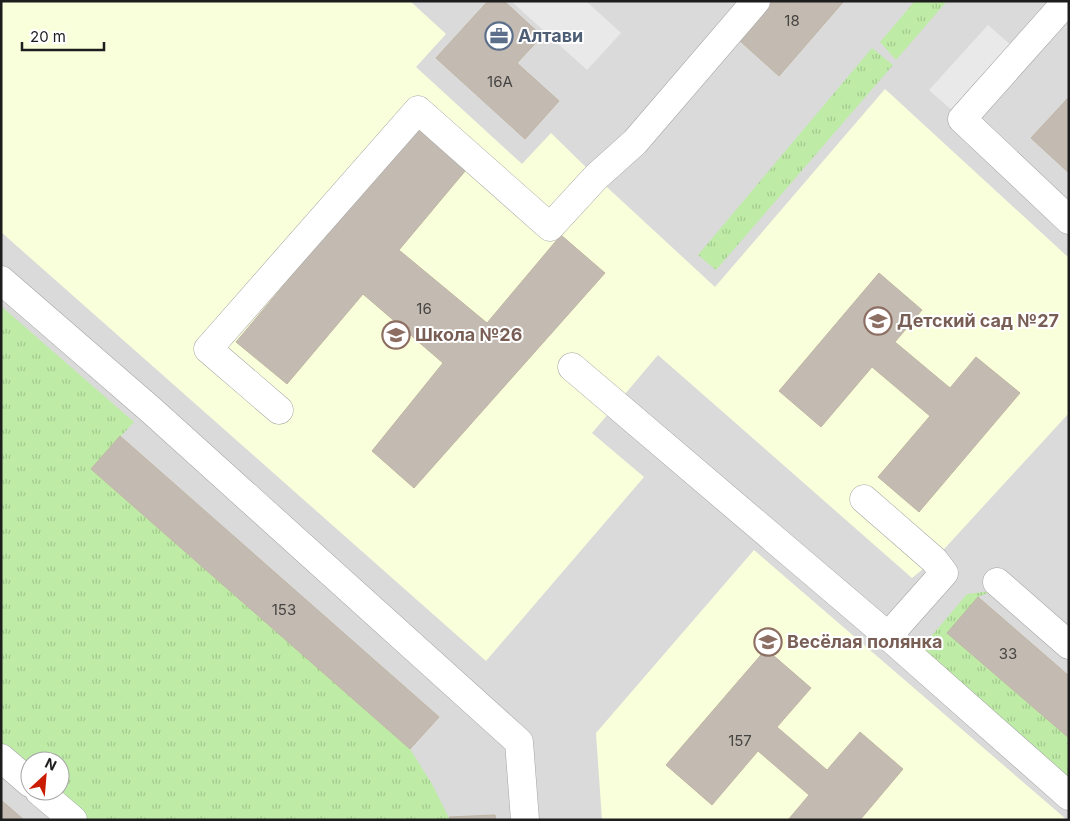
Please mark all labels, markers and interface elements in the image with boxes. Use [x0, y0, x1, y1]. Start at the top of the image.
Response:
house number: 18 [784, 11, 800, 30]
scale bar [22, 20, 105, 52]
office icon: Алтави [484, 21, 514, 51]
place label: Алтави [518, 25, 583, 46]
text: 20 m [30, 27, 66, 46]
house number: 16А [487, 72, 513, 91]
house number: 16 [416, 299, 432, 318]
school or university icon: Детский сад №27 [863, 306, 893, 336]
place label: Детский сад №27 [897, 310, 1059, 331]
school or university icon: Школа №26 [381, 320, 411, 350]
place label: Школа №26 [415, 324, 522, 345]
house number: 153 [272, 600, 296, 619]
school or university icon: Весёлая полянка [753, 627, 783, 657]
place label: Весёлая полянка [787, 631, 942, 652]
house number: 33 [999, 644, 1017, 663]
house number: 157 [728, 731, 752, 750]
north arrow [20, 751, 70, 801]
text: N [42, 754, 59, 774]

